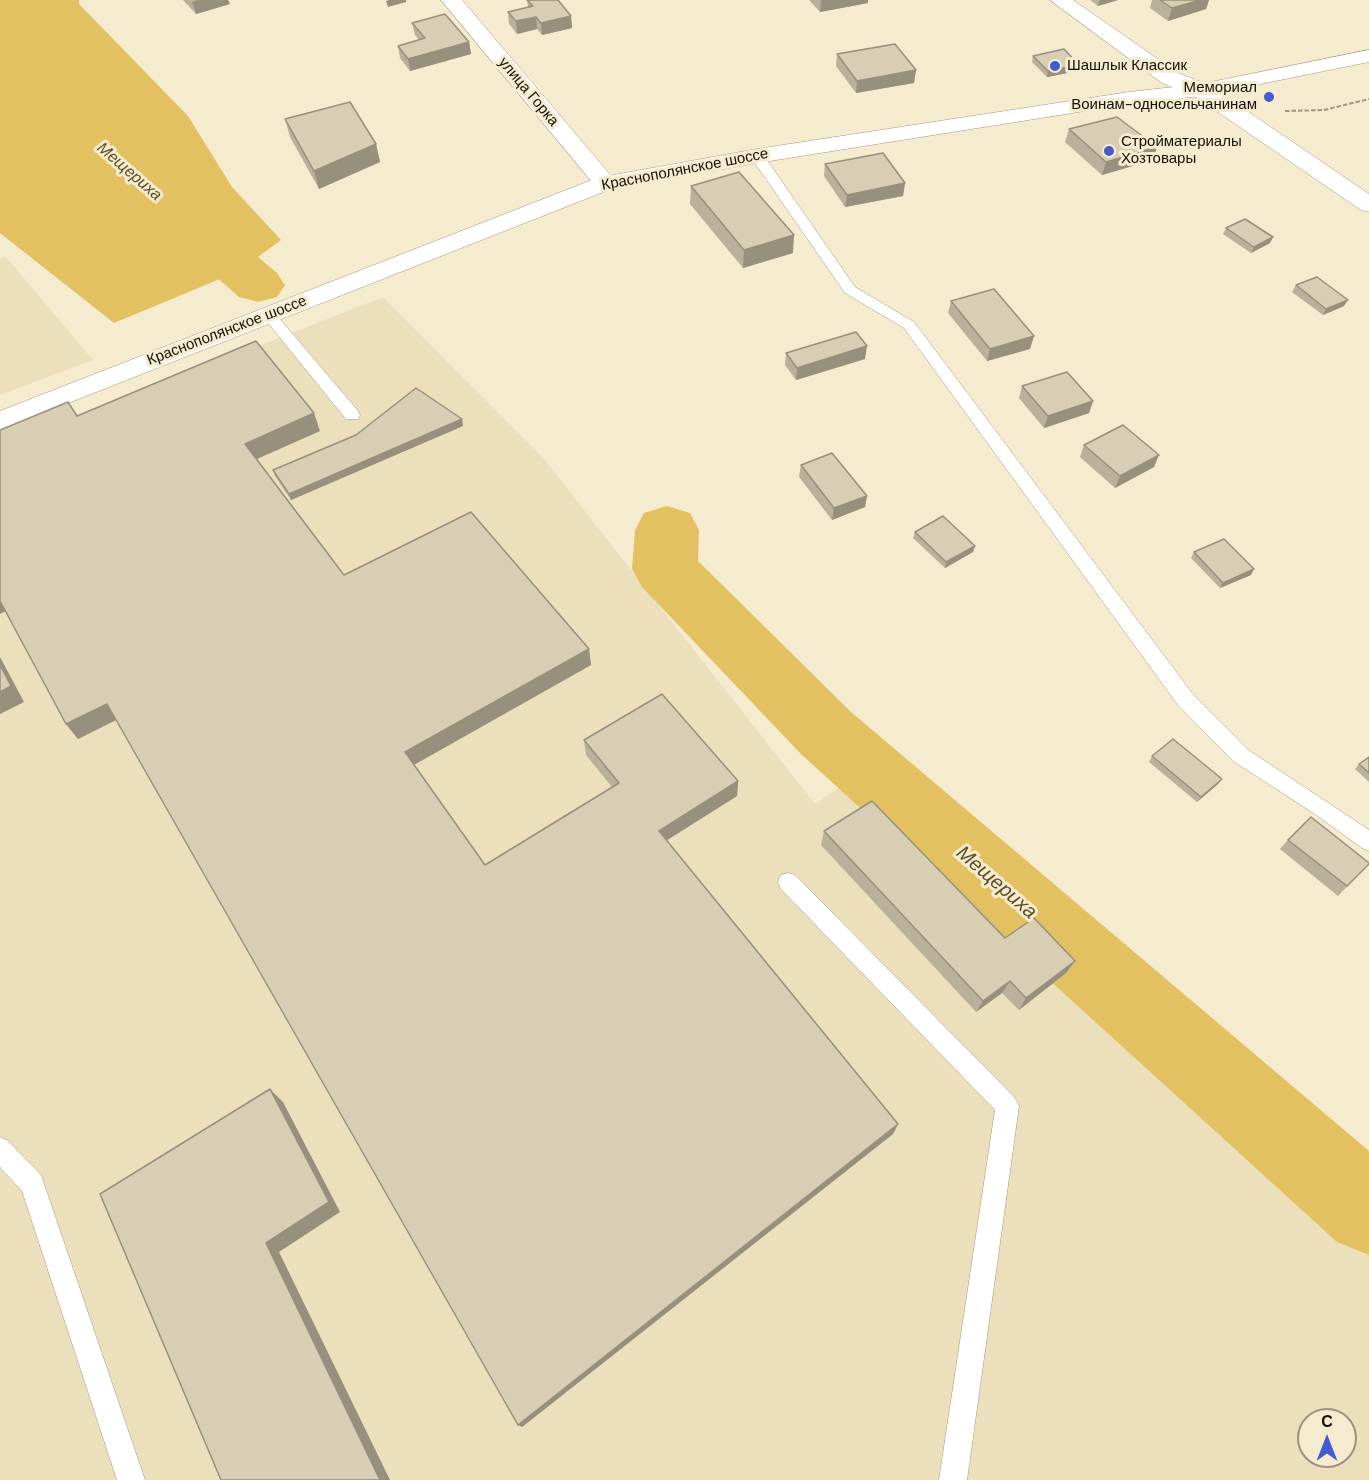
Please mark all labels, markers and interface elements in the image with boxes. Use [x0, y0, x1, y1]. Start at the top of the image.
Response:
street label: улица Горка [494, 54, 562, 130]
place label: Шашлык Классик [1067, 57, 1187, 75]
marker: Шашлык Классик [1048, 59, 1062, 73]
place label: Мемориал Воинам-односельчанинам [1071, 79, 1257, 114]
marker: Мемориал Воинам-односельчанинам [1262, 90, 1276, 104]
place label: Стройматериалы Хозтовары [1121, 133, 1242, 168]
water label: Мещериха [93, 139, 165, 205]
marker: Стройматериалы Хозтовары [1102, 144, 1116, 158]
street label: Краснополянское шоссе [600, 145, 770, 195]
street label: Краснополянское шоссе [145, 292, 309, 370]
water label: Мещериха [951, 841, 1041, 925]
north arrow [1297, 1408, 1357, 1468]
text: С [1321, 1411, 1333, 1432]

